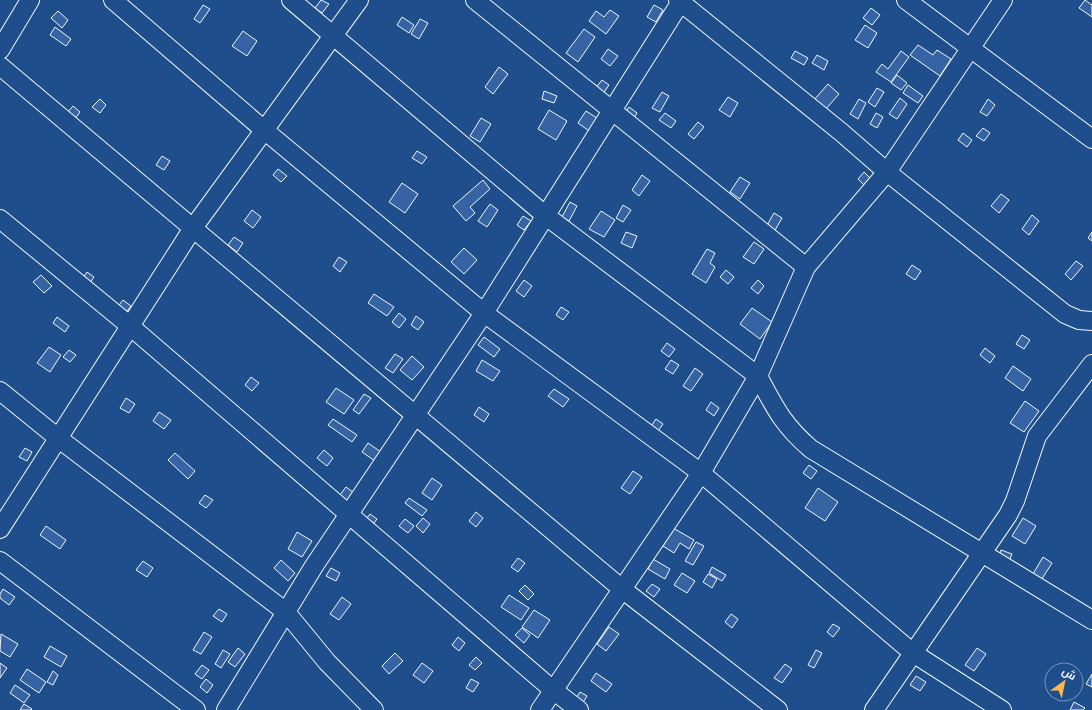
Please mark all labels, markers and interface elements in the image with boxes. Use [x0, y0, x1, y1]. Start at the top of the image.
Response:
north arrow [1044, 662, 1084, 702]
text: ش [1060, 664, 1079, 683]

